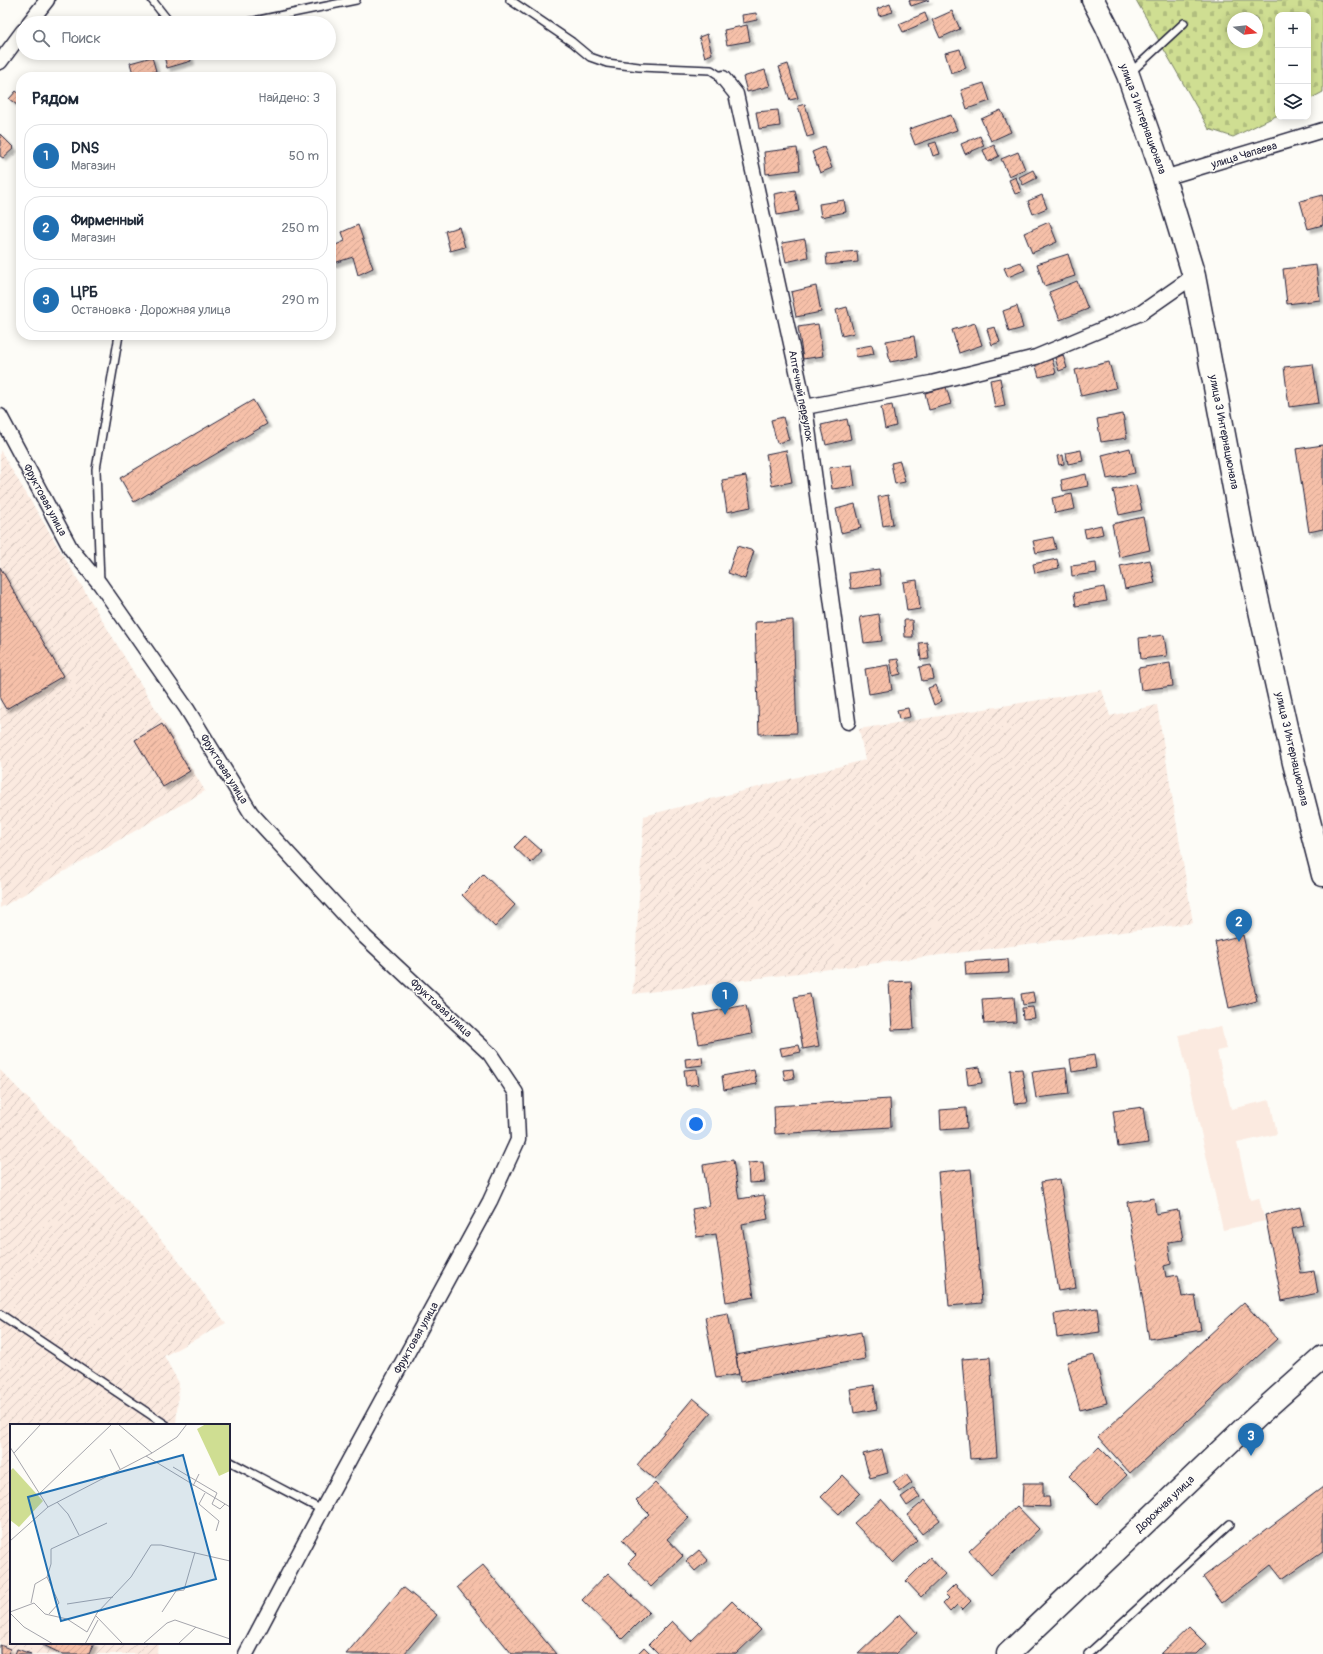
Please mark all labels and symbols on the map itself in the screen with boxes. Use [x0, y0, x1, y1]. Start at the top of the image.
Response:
north arrow [1227, 12, 1263, 48]
street label: улица 3 Интернационала [1117, 61, 1169, 176]
street label: улица Чапаева [1209, 139, 1278, 171]
street label: Аптечный переулок [786, 349, 816, 443]
street label: улица 3 Интернационала [1206, 373, 1241, 490]
street label: Фруктовая улица [21, 462, 69, 538]
street label: улица 3 Интернационала [1272, 690, 1311, 807]
street label: Фруктовая улица [197, 732, 251, 806]
pin: 2 [1226, 909, 1252, 942]
street label: Фруктовая улица [407, 976, 475, 1040]
pin: 1 [712, 982, 738, 1015]
your location [686, 1114, 706, 1134]
street label: Фруктовая улица [391, 1300, 441, 1376]
pin: 3 [1238, 1423, 1264, 1456]
inset map [10, 1424, 230, 1644]
street label: Дорожная улица [1132, 1473, 1197, 1536]

